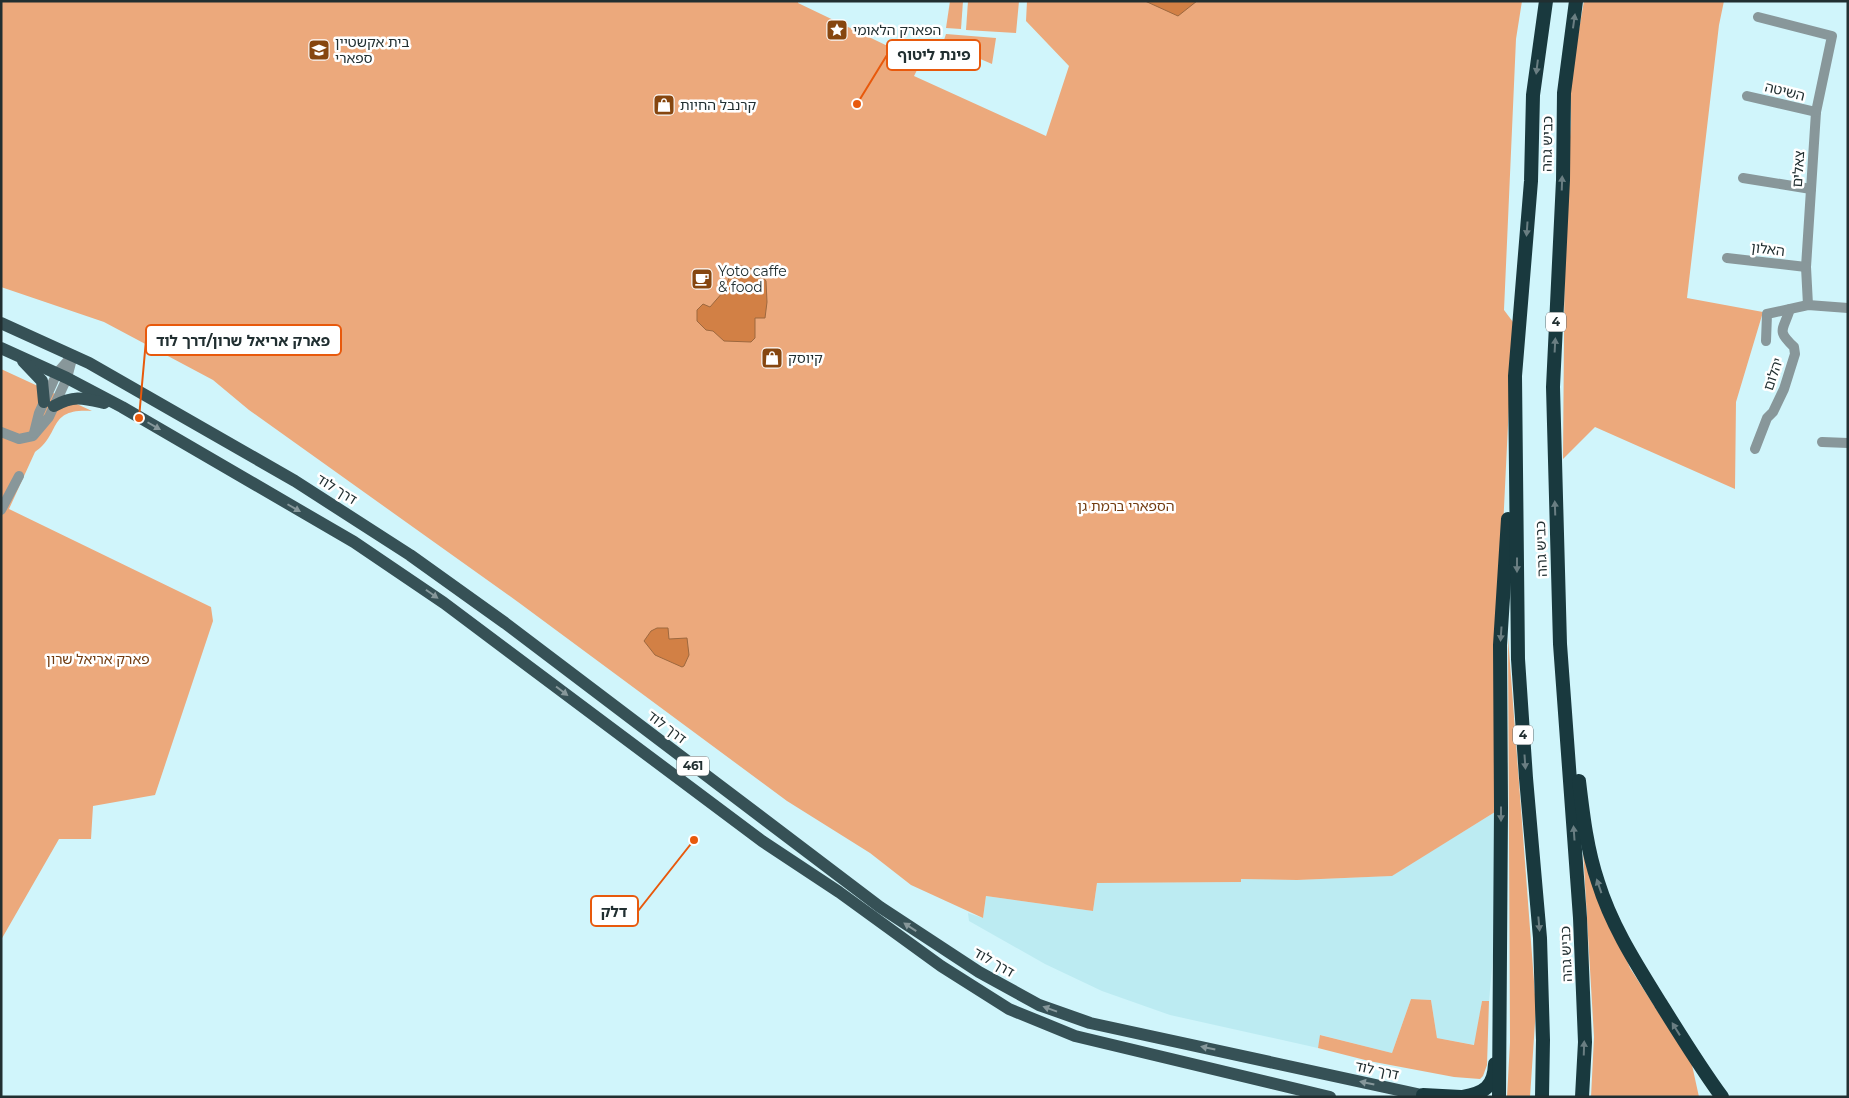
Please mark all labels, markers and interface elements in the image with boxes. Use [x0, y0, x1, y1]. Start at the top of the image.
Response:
one-way arrow [1570, 13, 1578, 29]
place icon: הפארק הלאומי [825, 18, 849, 42]
place label: הפארק הלאומי [853, 21, 941, 39]
place label: בית אקשטיין ספארי [335, 33, 410, 67]
school or university icon: בית אקשטיין ספארי [307, 38, 331, 62]
callout: פינת ליטוף [887, 40, 980, 70]
text: פינת ליטוף [897, 45, 971, 64]
one-way arrow [1533, 59, 1541, 75]
street label: השיטה [1763, 77, 1807, 105]
shop icon: קרנבל החיות [652, 93, 676, 117]
place label: קרנבל החיות [680, 96, 757, 114]
street label: כביש גהה [1538, 116, 1556, 172]
street label: צאלים [1788, 150, 1808, 188]
one-way arrow [1559, 175, 1567, 191]
one-way arrow [1523, 221, 1531, 237]
street label: האלון [1750, 238, 1786, 260]
place label: Yoto caffe & food [718, 262, 787, 296]
cafe icon: Yoto caffe & food [690, 267, 714, 291]
road number: 4 [1546, 313, 1566, 332]
callout: פארק אריאל שרון/דרך לוד [146, 325, 341, 355]
text: פארק אריאל שרון/דרך לוד [156, 331, 330, 350]
one-way arrow [1551, 337, 1559, 353]
shop icon: קיוסק [760, 346, 784, 370]
place label: קיוסק [788, 349, 823, 367]
street label: יהלום [1759, 355, 1787, 393]
one-way arrow [147, 421, 160, 430]
street label: דרך לוד [313, 470, 361, 509]
park label: הספארי ברמת גן [1077, 497, 1175, 515]
one-way arrow [1551, 500, 1559, 516]
one-way arrow [288, 503, 301, 512]
street label: כביש גהה [1531, 521, 1551, 577]
one-way arrow [1513, 557, 1521, 573]
one-way arrow [425, 589, 438, 599]
one-way arrow [1496, 627, 1504, 643]
park label: פארק אריאל שרון [46, 650, 150, 668]
one-way arrow [555, 686, 569, 696]
street label: דרך לוד [644, 706, 691, 748]
road number: 4 [1513, 726, 1533, 744]
one-way arrow [1521, 754, 1529, 770]
road number: 461 [677, 756, 709, 776]
one-way arrow [1497, 807, 1505, 823]
one-way arrow [1569, 825, 1577, 841]
one-way arrow [1595, 878, 1603, 893]
callout: דלק [591, 896, 638, 926]
text: דלק [601, 902, 628, 921]
one-way arrow [1535, 916, 1543, 932]
one-way arrow [904, 922, 917, 932]
street label: כביש גהה [1556, 926, 1576, 982]
street label: דרך לוד [970, 943, 1018, 981]
one-way arrow [1043, 1004, 1058, 1012]
one-way arrow [1672, 1022, 1681, 1035]
one-way arrow [1581, 1040, 1589, 1056]
one-way arrow [1199, 1044, 1215, 1052]
street label: דרך לוד [1353, 1057, 1401, 1084]
one-way arrow [1359, 1079, 1374, 1087]

